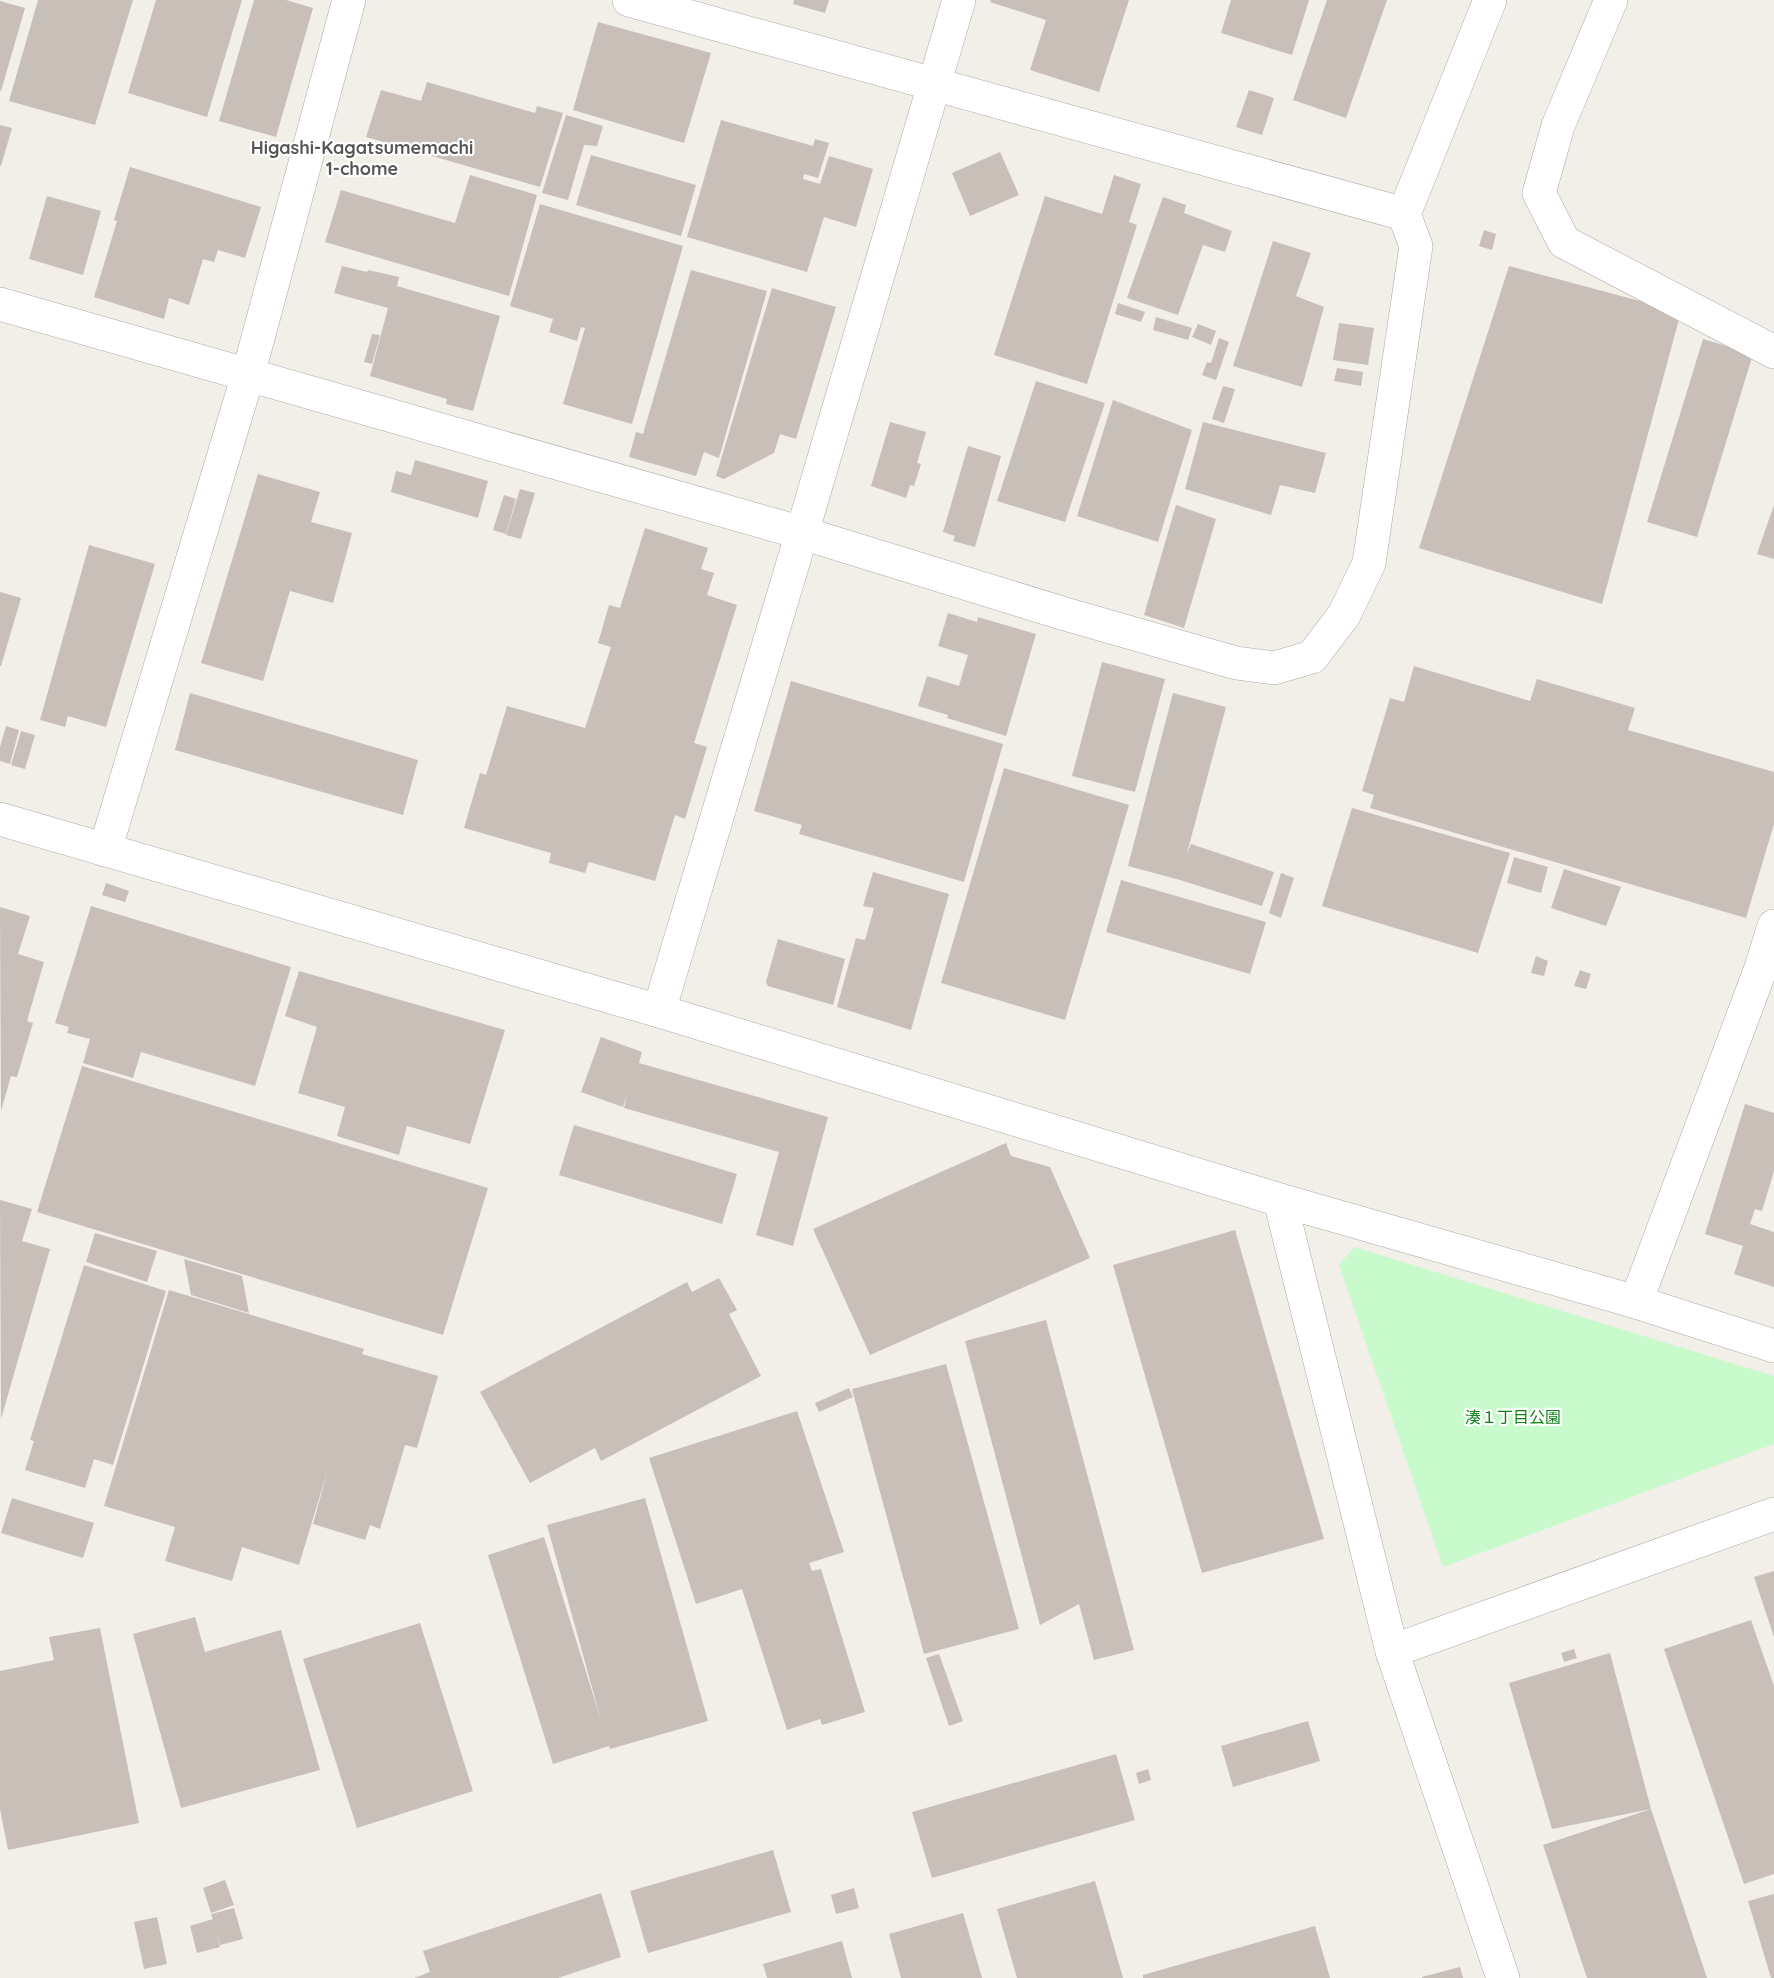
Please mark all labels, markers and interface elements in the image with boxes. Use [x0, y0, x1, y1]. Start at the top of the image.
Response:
district label: Higashi-Kagatsumemachi 1-chome [251, 136, 473, 180]
park label: 湊１丁目公園 [1465, 1407, 1561, 1427]

